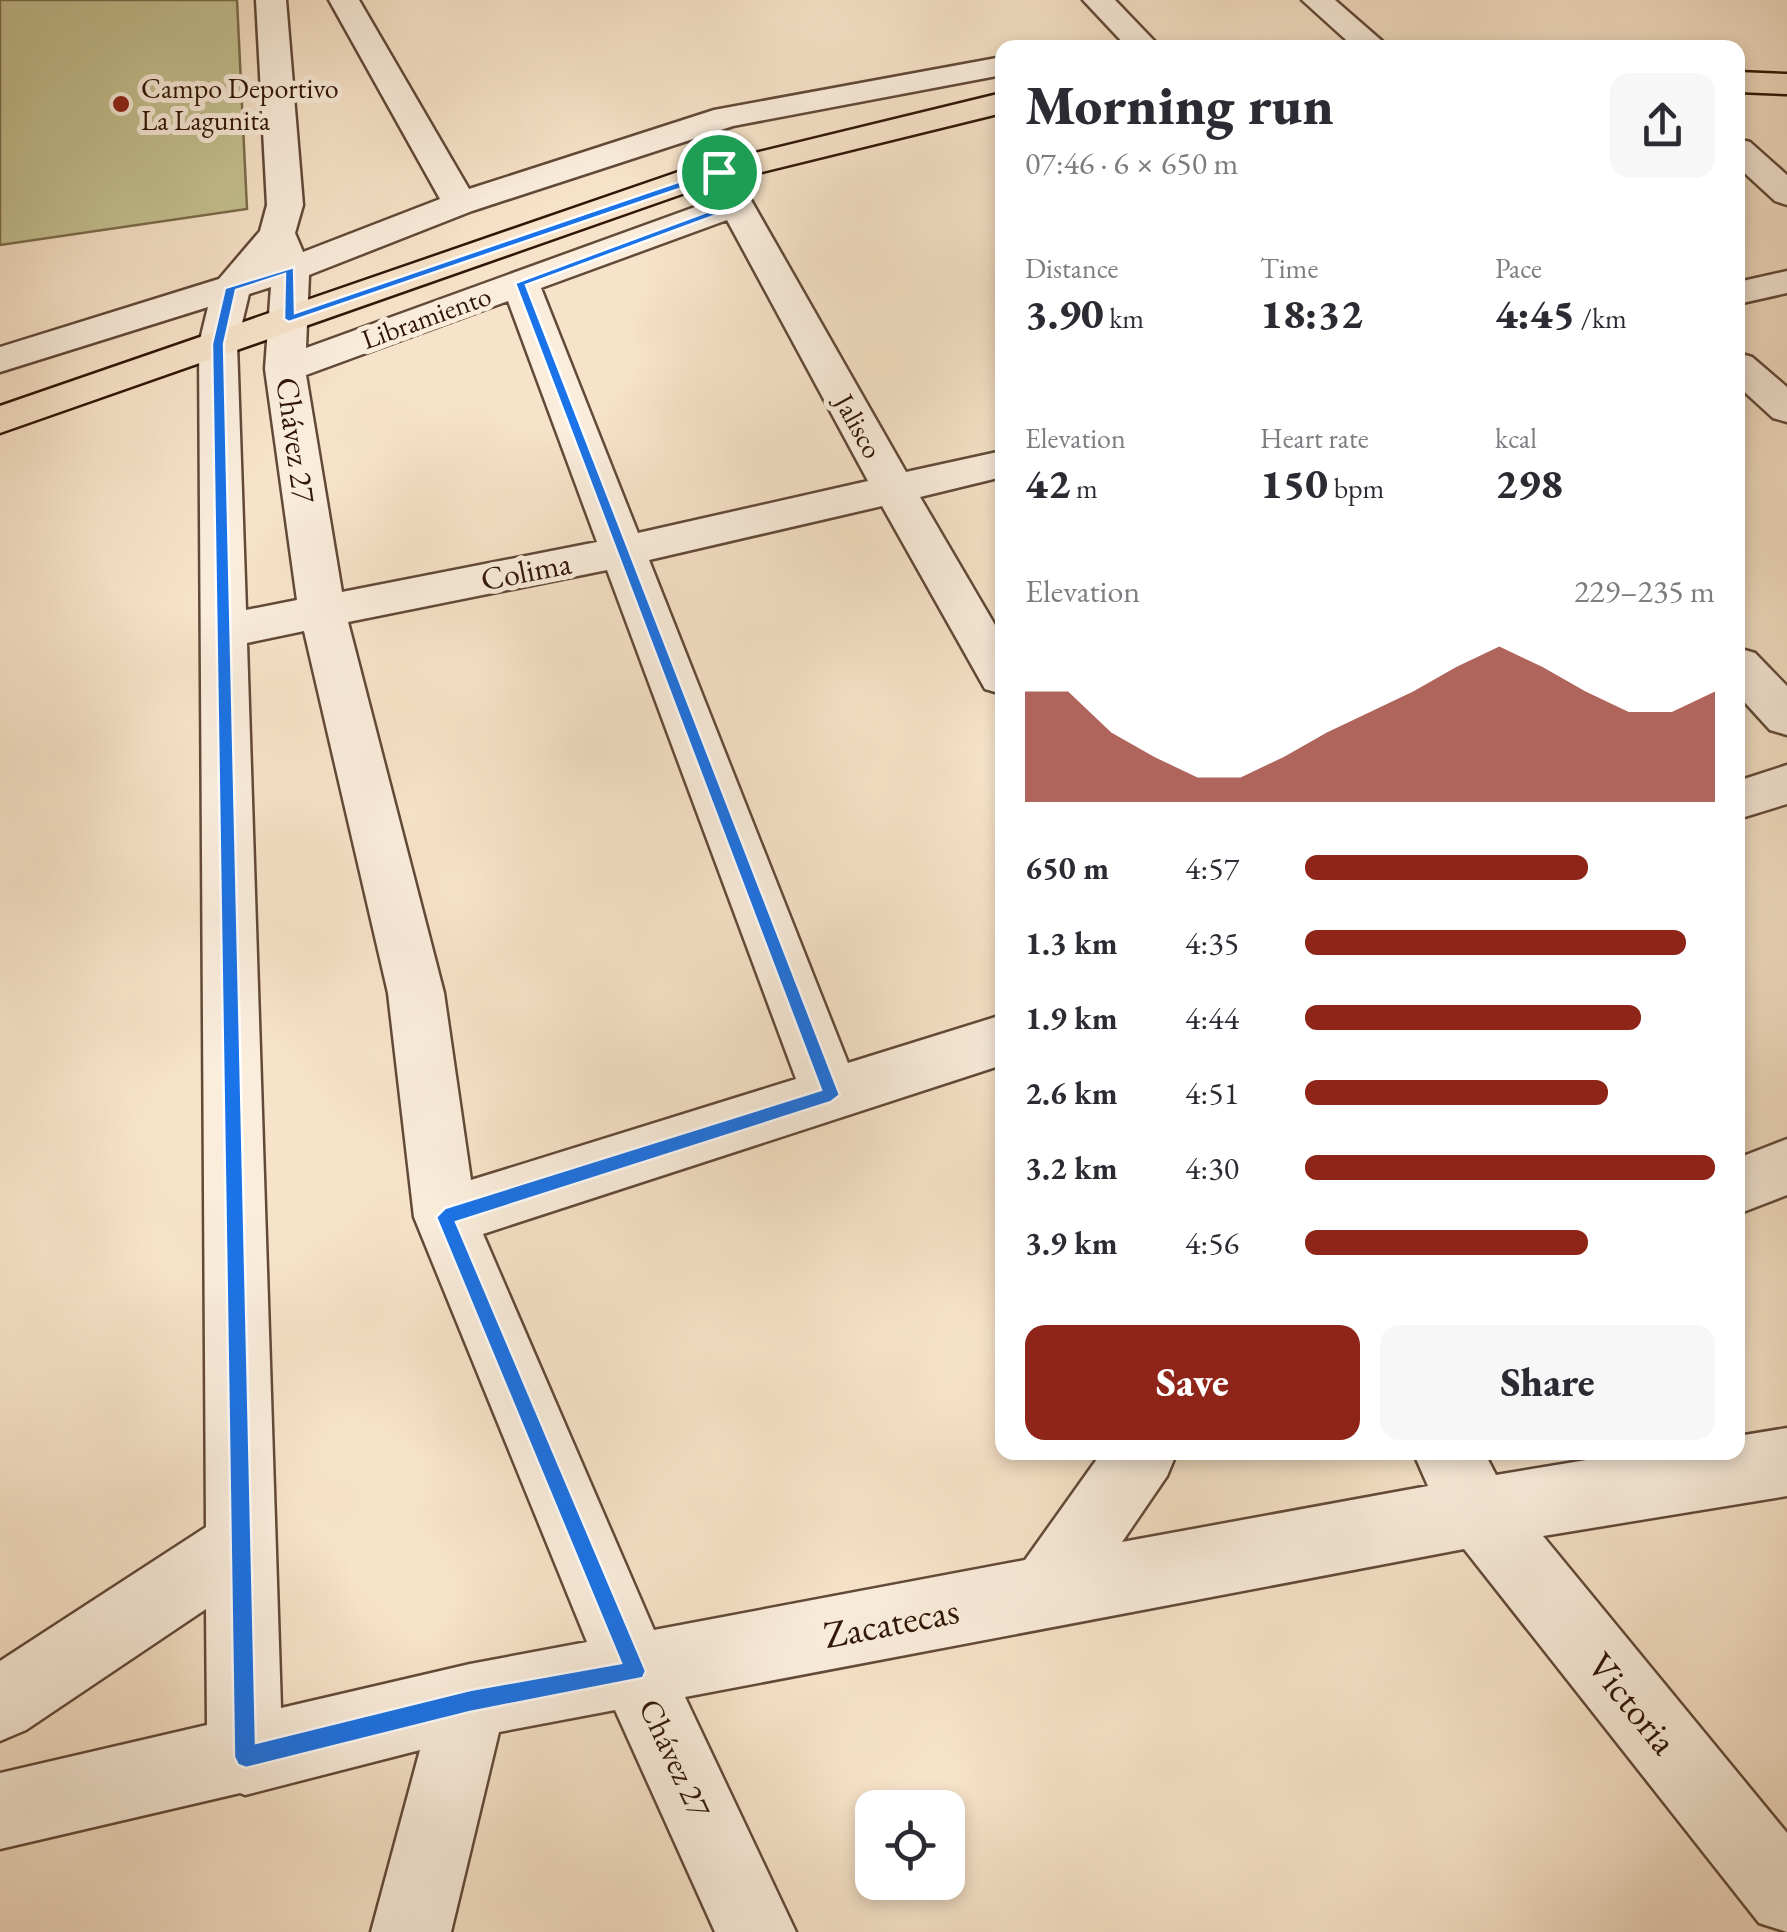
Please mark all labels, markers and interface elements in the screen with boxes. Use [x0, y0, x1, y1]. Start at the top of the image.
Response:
text: Morning run [1025, 69, 1334, 140]
place label: Campo Deportivo La Lagunita [141, 70, 339, 138]
button: share [1610, 73, 1715, 178]
marker: Campo Deportivo La Lagunita [110, 93, 132, 115]
pin [677, 130, 762, 215]
text: 07:46 · 6 × 650 m [1025, 142, 1238, 184]
icon: arrive [692, 145, 747, 200]
text: Distance [1025, 250, 1119, 286]
text: Time [1260, 250, 1318, 286]
text: Pace [1495, 250, 1542, 286]
street label: Libramiento [356, 277, 496, 357]
text: 3.90 [1025, 286, 1104, 341]
text: 18:32 [1260, 286, 1363, 341]
text: 4:45 [1495, 286, 1575, 341]
text: km [1104, 300, 1144, 336]
text: /km [1575, 300, 1627, 336]
street label: Chávez 27 [266, 375, 326, 506]
street label: Jalisco [826, 386, 891, 464]
text: Elevation [1025, 420, 1126, 456]
text: Heart rate [1260, 420, 1369, 456]
text: kcal [1495, 420, 1537, 456]
text: 42 [1025, 456, 1070, 511]
text: 150 [1260, 456, 1328, 511]
text: 298 [1495, 456, 1563, 511]
text: m [1070, 470, 1098, 506]
text: bpm [1328, 470, 1384, 506]
street label: Colima [477, 542, 575, 600]
text: Elevation [1025, 570, 1140, 612]
text: 229–235 m [1574, 570, 1715, 612]
text: 650 m [1025, 847, 1109, 889]
text: 4:57 [1185, 847, 1239, 889]
text: 1.3 km [1025, 922, 1118, 964]
text: 4:35 [1185, 922, 1239, 964]
text: 1.9 km [1025, 997, 1118, 1039]
text: 4:44 [1185, 997, 1239, 1039]
text: 2.6 km [1025, 1072, 1118, 1114]
text: 4:51 [1185, 1072, 1239, 1114]
text: 3.2 km [1025, 1147, 1118, 1189]
text: 4:30 [1185, 1147, 1239, 1189]
text: 3.9 km [1025, 1222, 1118, 1264]
text: 4:56 [1185, 1222, 1239, 1264]
button: Save [1025, 1325, 1360, 1440]
button: Share [1380, 1325, 1715, 1440]
street label: Zacatecas [819, 1585, 963, 1659]
street label: Victoria [1577, 1642, 1690, 1765]
street label: Chávez 27 [629, 1692, 721, 1825]
map controls [855, 1790, 965, 1900]
button: locate [855, 1790, 965, 1900]

